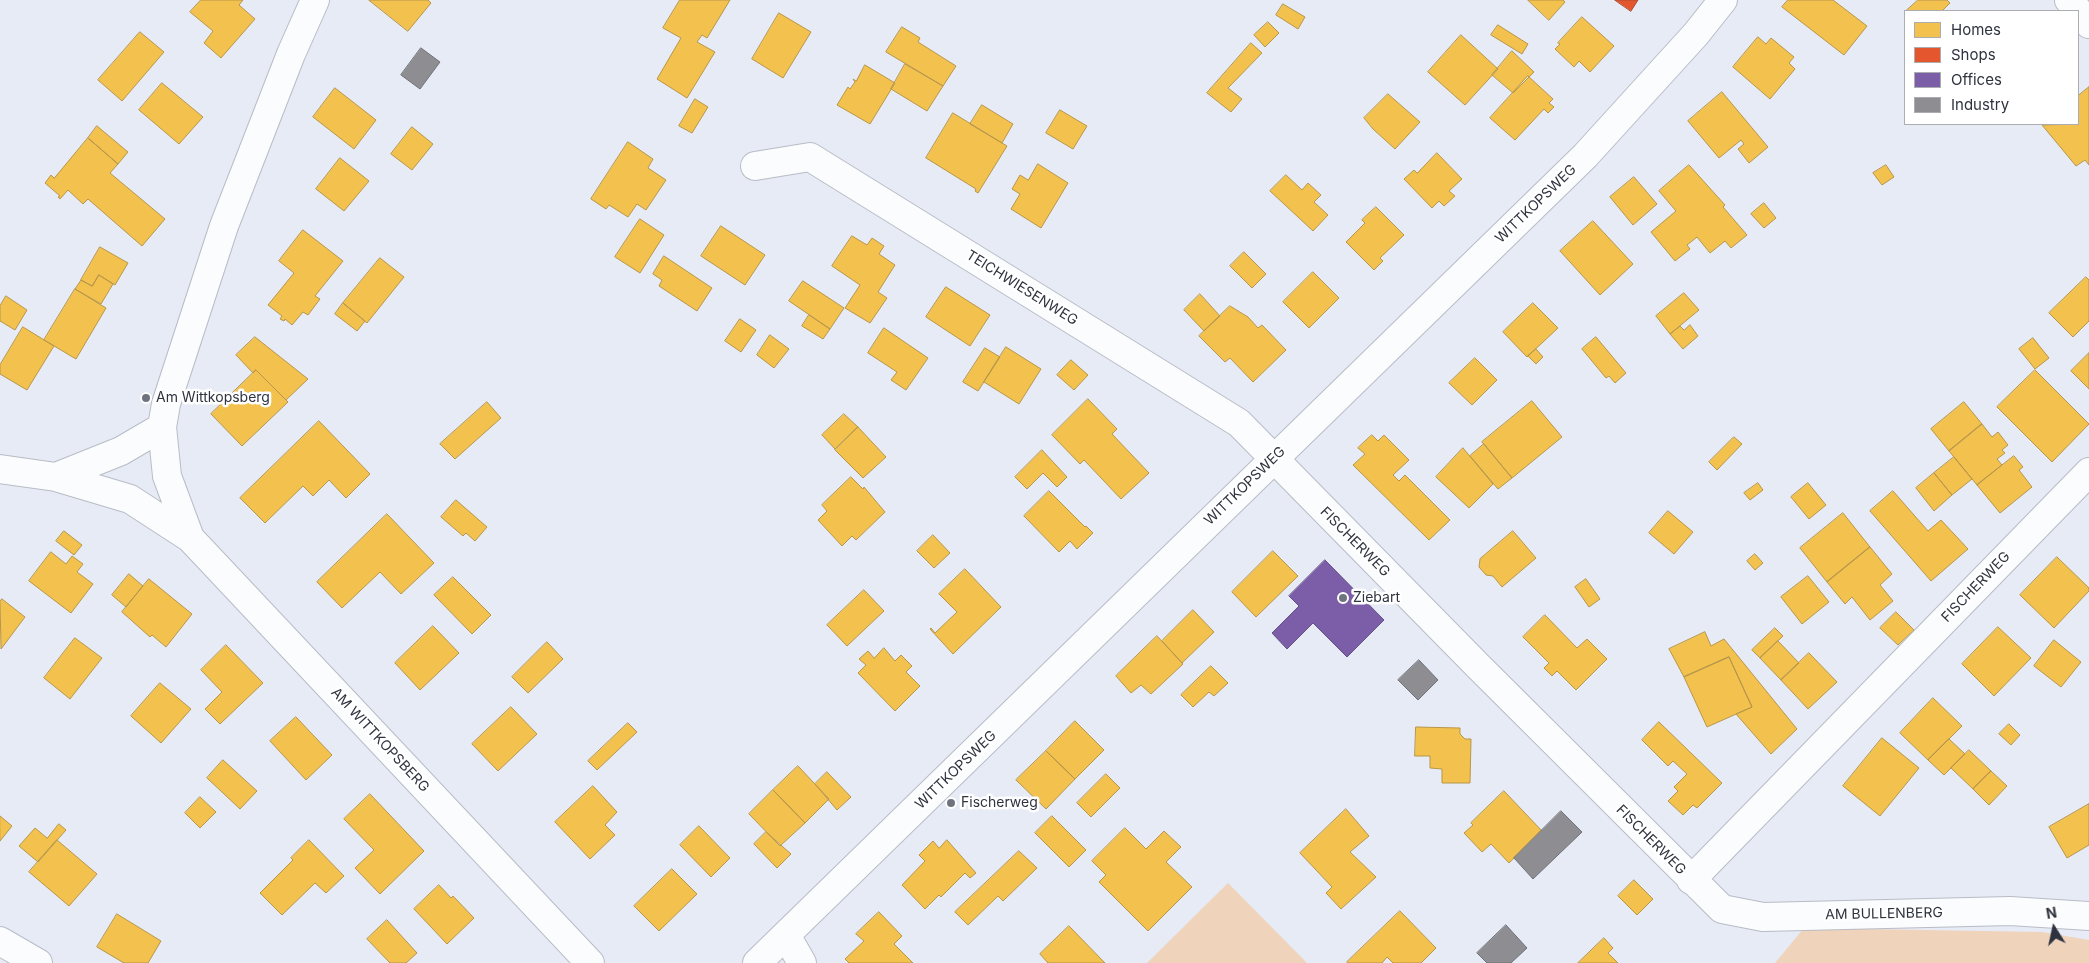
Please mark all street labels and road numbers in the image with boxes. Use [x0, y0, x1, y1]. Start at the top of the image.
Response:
street label: WITTKOPSWEG [1492, 161, 1580, 247]
street label: TEICHWIESENWEG [963, 247, 1081, 329]
street label: WITTKOPSWEG [1201, 443, 1289, 529]
street label: FISCHERWEG [1317, 504, 1393, 580]
street label: FISCHERWEG [1938, 548, 2014, 626]
street label: AM WITTKOPSBERG [327, 684, 433, 796]
street label: WITTKOPSWEG [912, 727, 1000, 813]
street label: FISCHERWEG [1613, 802, 1689, 878]
street label: AM BULLENBERG [1825, 905, 1943, 923]

